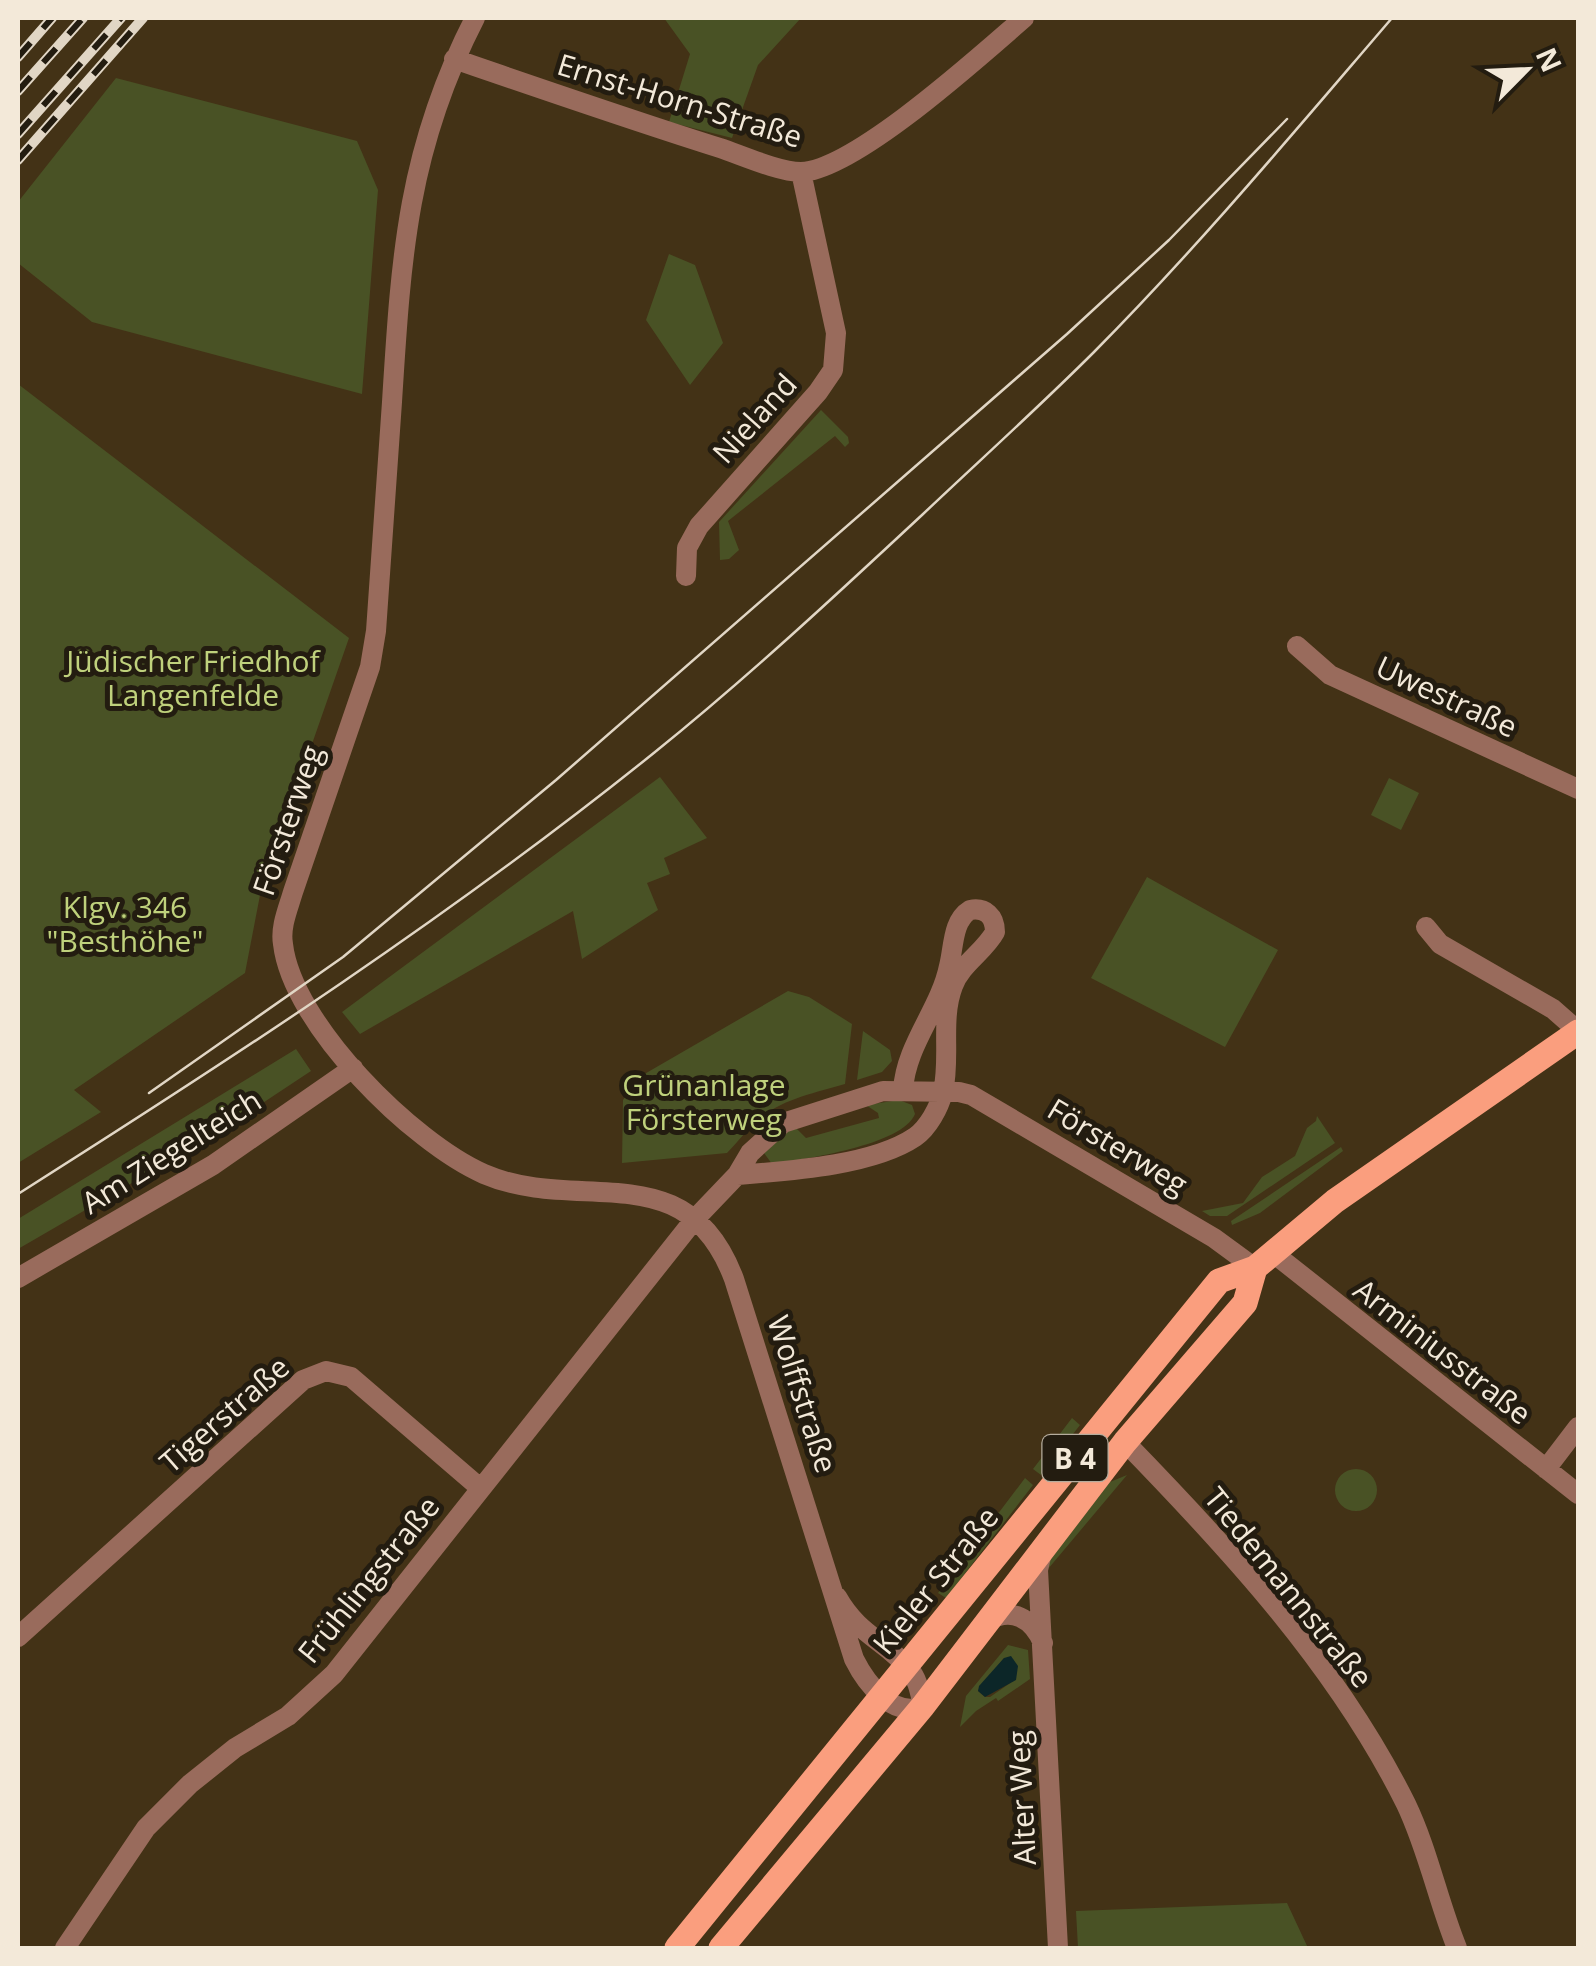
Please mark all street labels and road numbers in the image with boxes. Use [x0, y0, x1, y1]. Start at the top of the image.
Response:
street label: Ernst-Horn-Straße [553, 43, 807, 157]
street label: Nieland [703, 364, 805, 472]
street label: Uwestraße [1370, 645, 1524, 747]
street label: Försterweg [242, 739, 332, 901]
street label: Am Ziegelteich [73, 1079, 269, 1223]
street label: Försterweg [1040, 1088, 1196, 1204]
street label: Arminiusstraße [1346, 1269, 1540, 1433]
street label: Wolffstraße [758, 1310, 848, 1478]
street label: Tigerstraße [151, 1346, 297, 1482]
road number: B 4 [1042, 1435, 1108, 1481]
street label: Tiedemannstraße [1195, 1478, 1383, 1696]
street label: Frühlingstraße [288, 1487, 448, 1671]
street label: Kieler Straße [863, 1498, 1007, 1662]
street label: Alter Weg [997, 1730, 1045, 1866]

